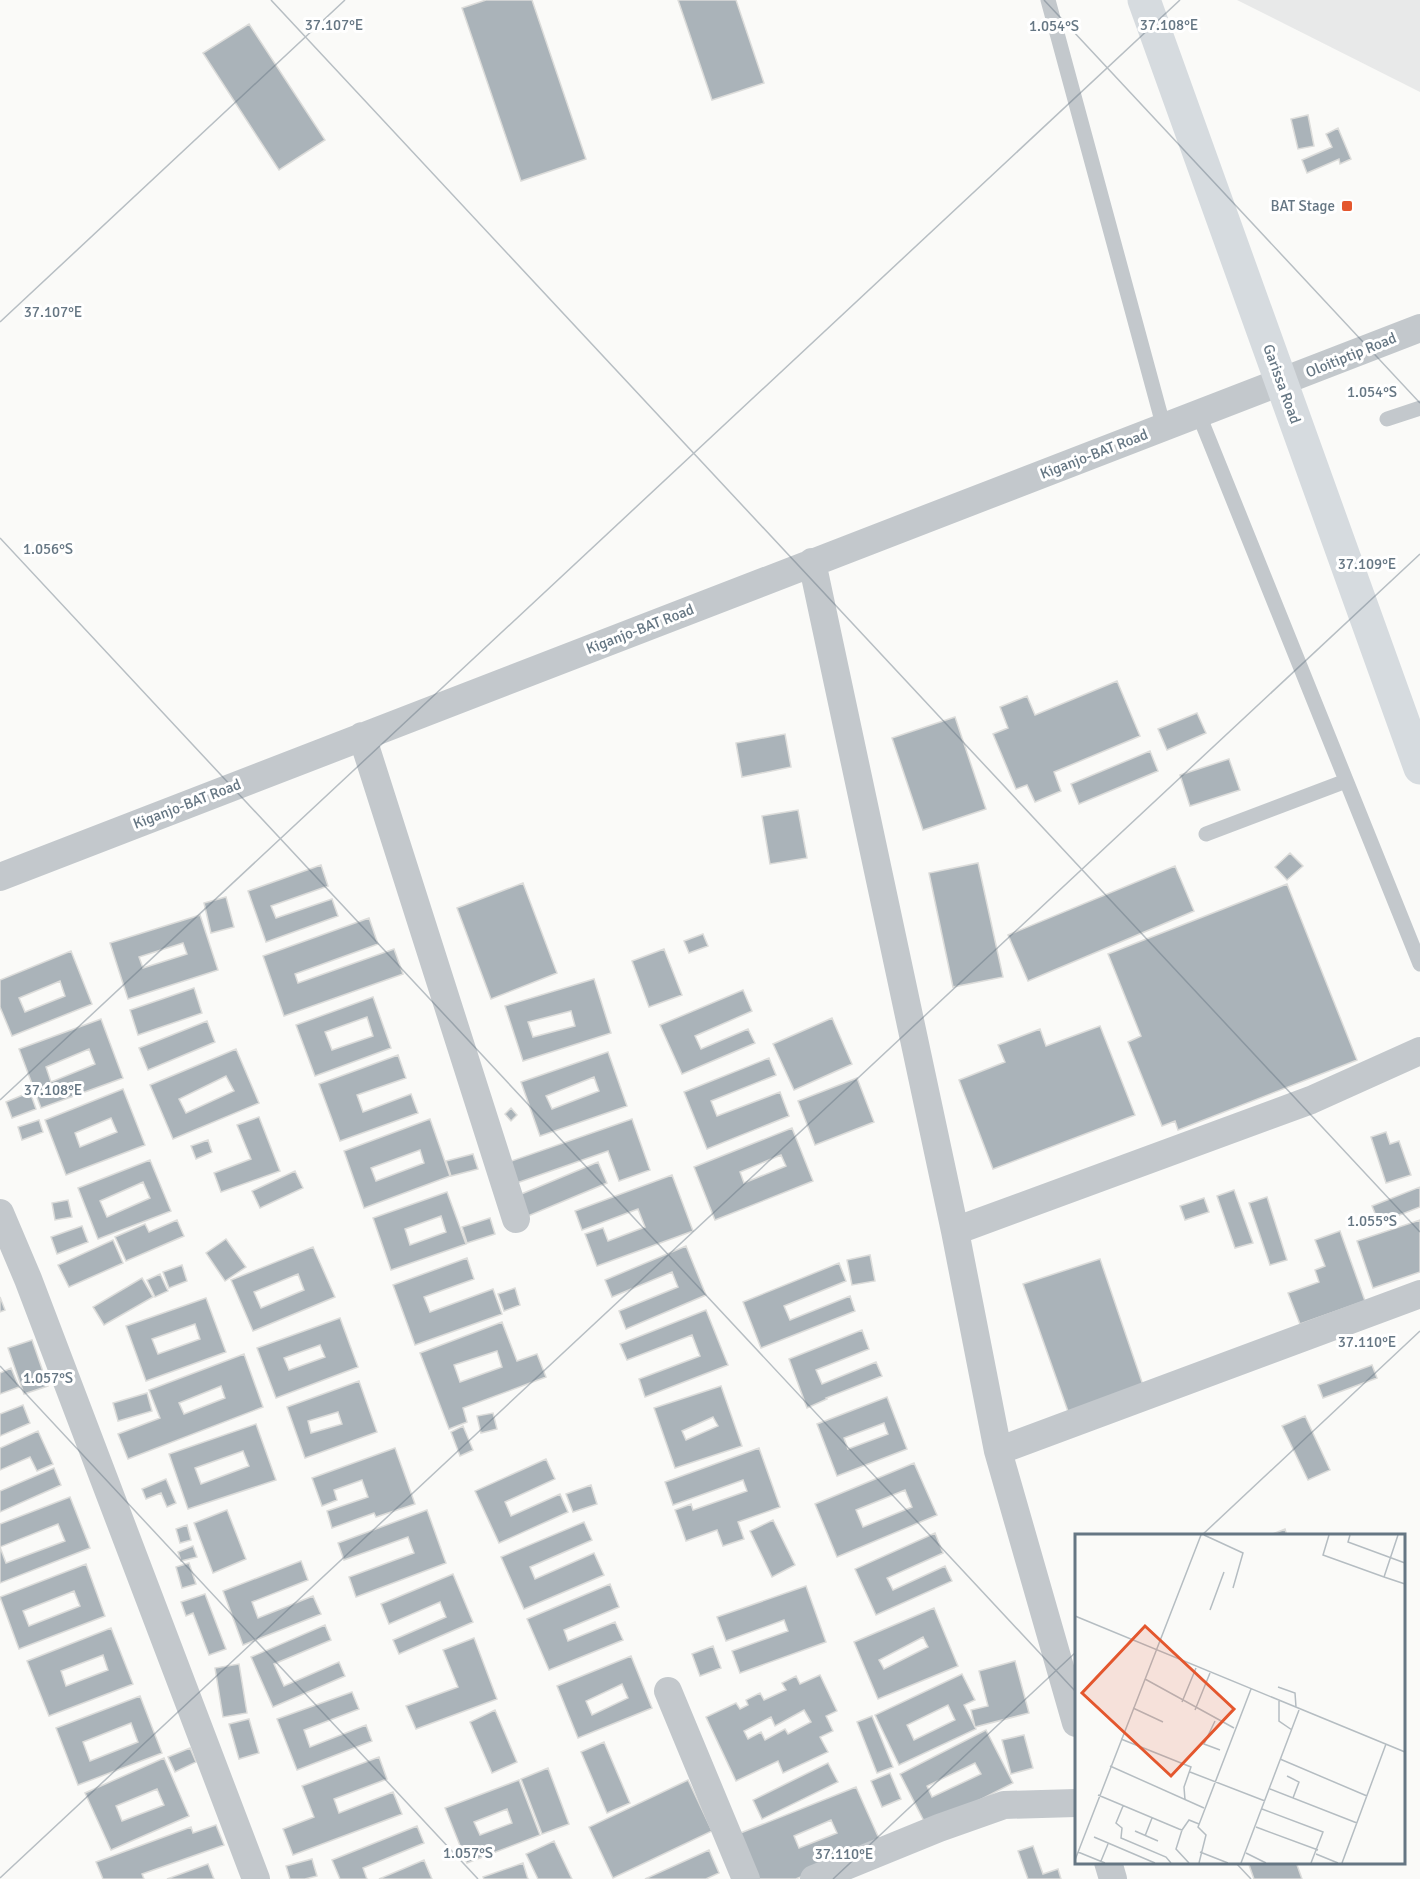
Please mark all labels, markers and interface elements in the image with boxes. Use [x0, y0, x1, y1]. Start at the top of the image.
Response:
text: 37.107°E [305, 16, 363, 34]
text: 37.108°E [1140, 16, 1198, 34]
text: 1.054°S [1029, 17, 1079, 35]
place label: BAT Stage [1270, 197, 1335, 215]
marker: BAT Stage [1340, 199, 1354, 213]
text: 37.107°E [24, 303, 82, 321]
street label: Oloitiptip Road [1303, 329, 1399, 381]
street label: Garissa Road [1259, 342, 1305, 426]
text: 1.054°S [1347, 383, 1397, 401]
street label: Kiganjo-BAT Road [1038, 425, 1151, 483]
text: 1.056°S [23, 540, 73, 558]
text: 37.109°E [1338, 555, 1396, 573]
street label: Kiganjo-BAT Road [584, 600, 697, 658]
street label: Kiganjo-BAT Road [131, 775, 244, 833]
text: 37.108°E [24, 1081, 82, 1099]
text: 1.055°S [1347, 1212, 1397, 1230]
text: 37.110°E [1338, 1333, 1396, 1351]
text: 1.057°S [23, 1369, 73, 1387]
inset map [1075, 1534, 1405, 1864]
text: 1.057°S [443, 1844, 493, 1862]
text: 37.110°E [815, 1845, 873, 1863]

